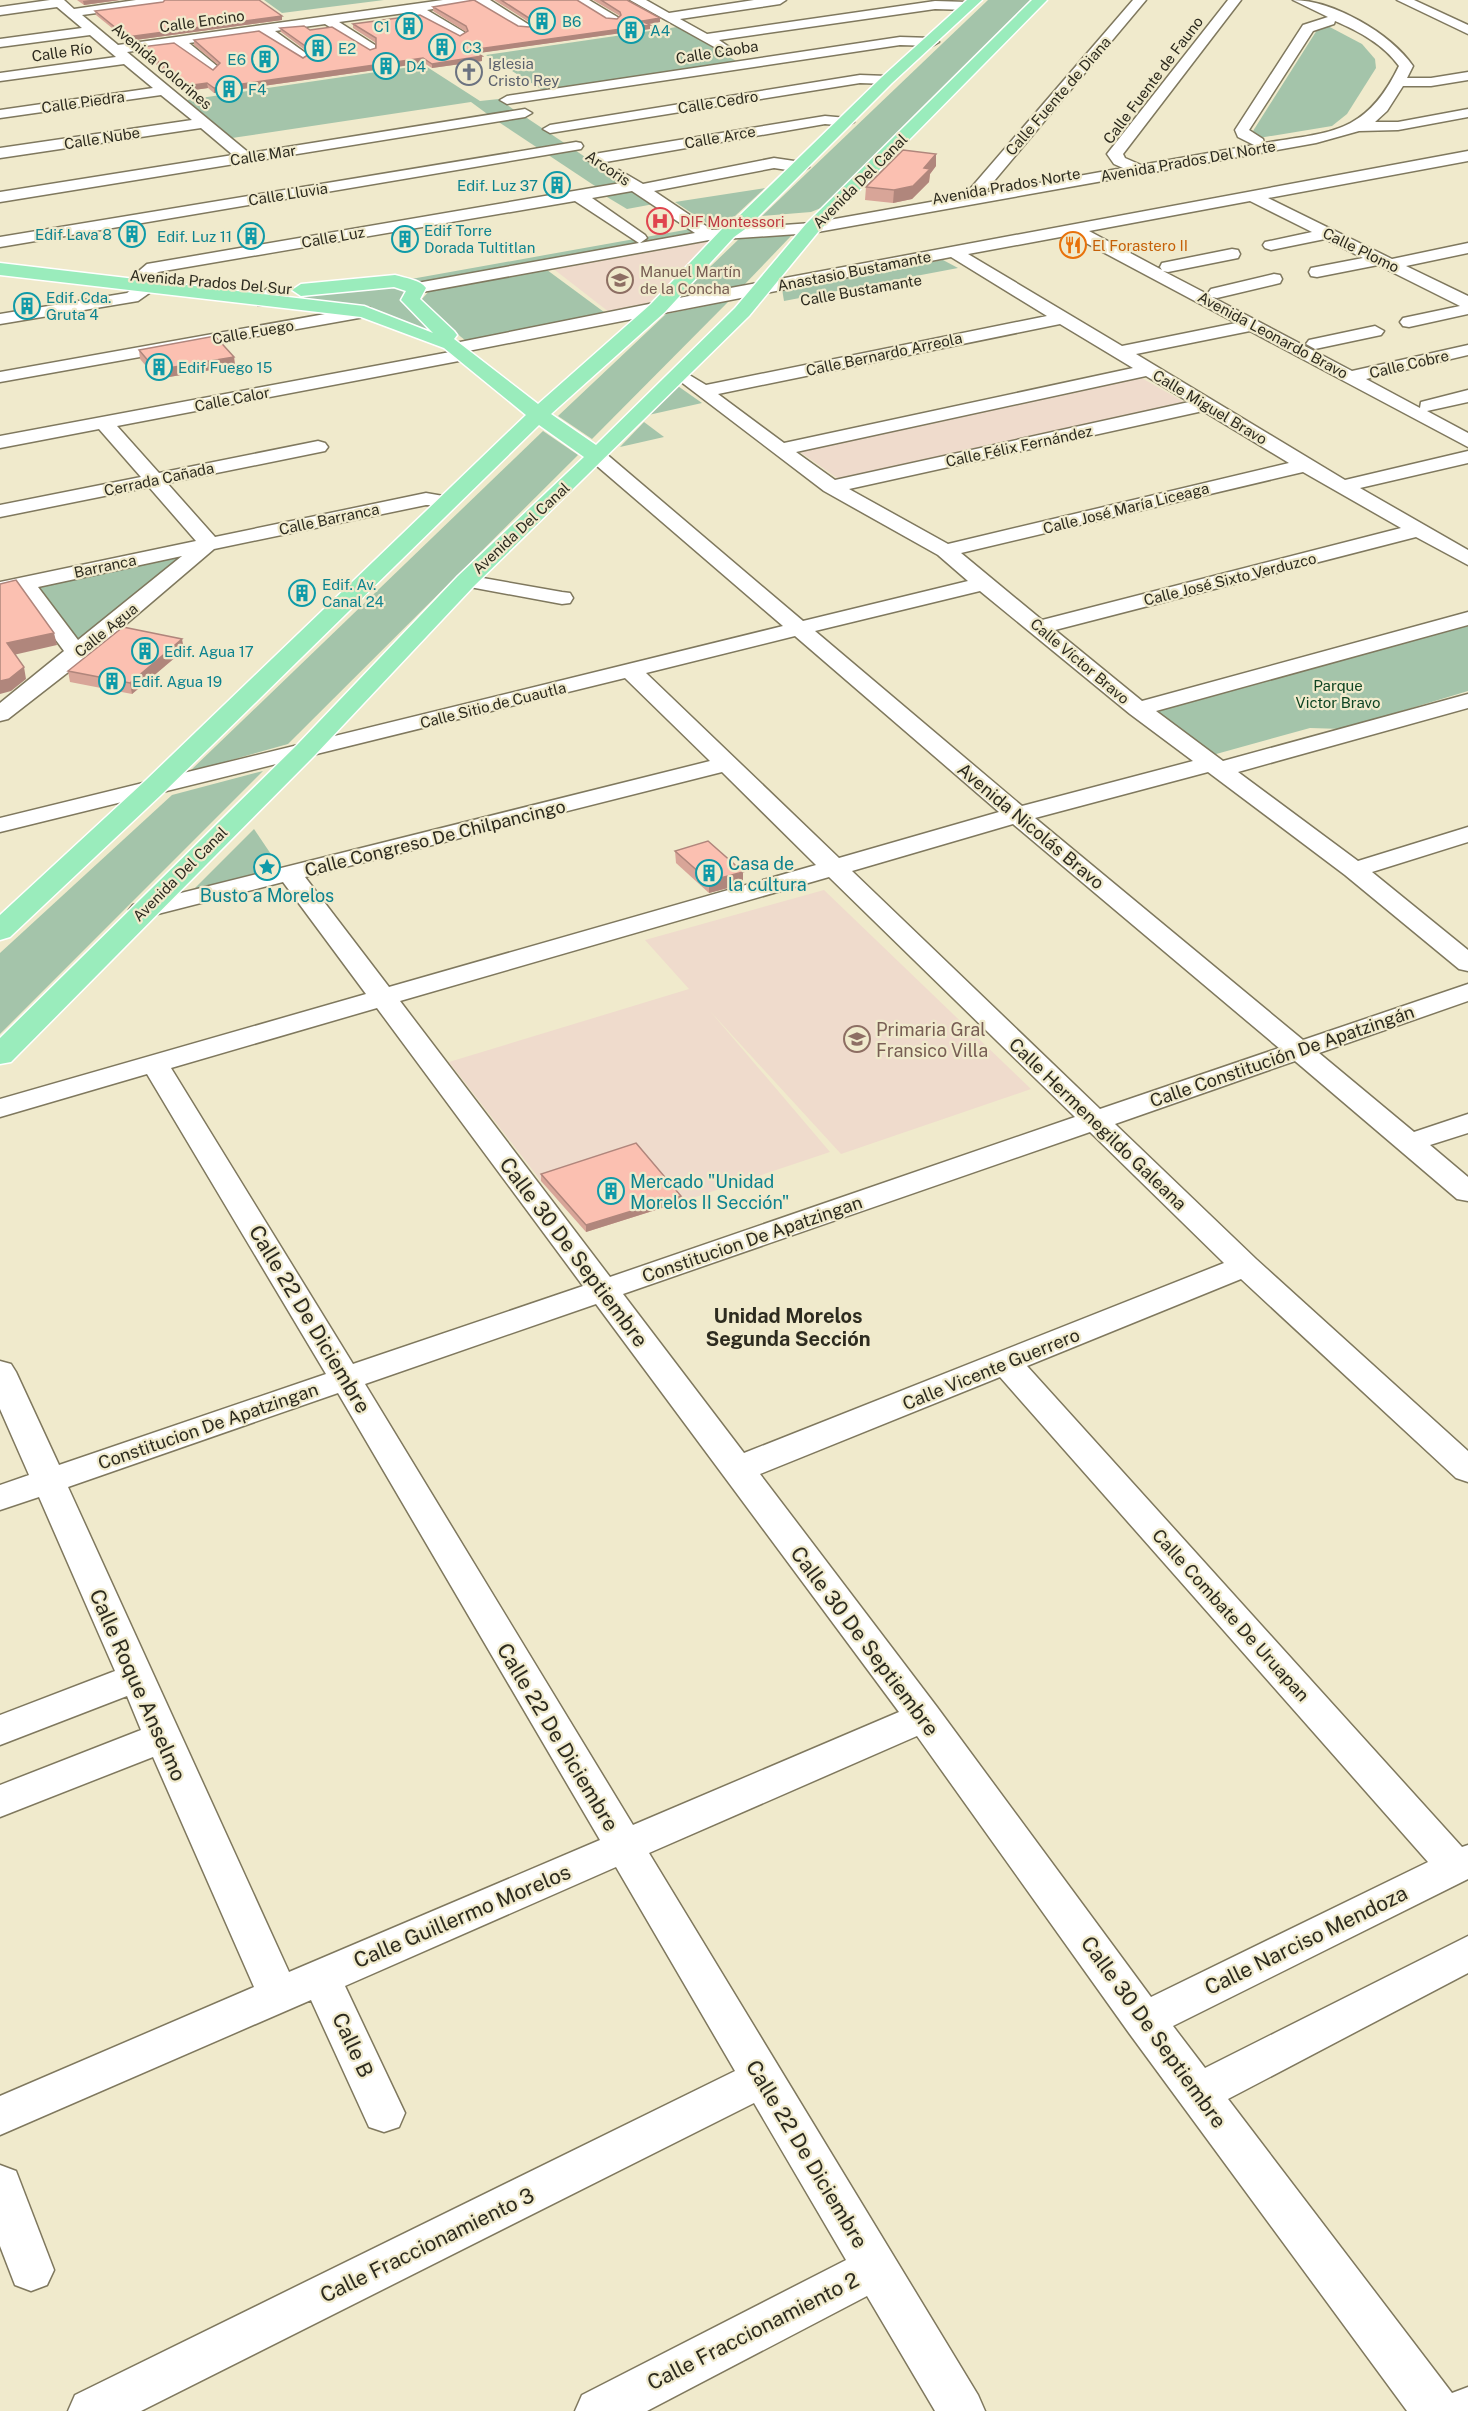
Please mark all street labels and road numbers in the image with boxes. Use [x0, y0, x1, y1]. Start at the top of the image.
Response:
street label: Calle Encino [158, 7, 246, 35]
street label: Calle Fuente de Fauno [1100, 13, 1206, 147]
street label: Avenida Colorines [109, 19, 215, 113]
street label: Calle Fuente de Diana [1002, 33, 1114, 159]
street label: Calle Caoba [675, 37, 759, 67]
street label: Calle Río [31, 39, 93, 65]
street label: Calle Cedro [677, 87, 759, 117]
street label: Calle Piedra [40, 88, 126, 116]
street label: Calle Arce [683, 122, 757, 152]
street label: Calle Nube [63, 124, 141, 152]
street label: Avenida Del Canal [809, 130, 911, 232]
street label: Avenida Prados Del Norte [1099, 137, 1277, 185]
street label: Calle Mar [229, 141, 297, 169]
street label: Arcoris [582, 147, 634, 189]
street label: Avenida Prados Norte [930, 165, 1082, 207]
street label: Calle Lluvia [247, 179, 329, 209]
street label: Calle Luz [300, 223, 366, 251]
street label: Calle Plomo [1320, 224, 1402, 276]
street label: Anastasio Bustamante [776, 248, 932, 294]
street label: Avenida Prados Del Sur [129, 266, 293, 298]
street label: Calle Bustamante [799, 271, 923, 309]
street label: Avenida Leonardo Bravo [1195, 288, 1351, 382]
street label: Calle Fuego [211, 316, 295, 348]
street label: Calle Bernardo Arreola [804, 329, 964, 379]
street label: Calle Cobre [1368, 347, 1450, 381]
street label: Calle Miguel Bravo [1150, 366, 1270, 448]
street label: Calle Calor [193, 383, 271, 415]
street label: Calle Félix Fernández [944, 422, 1094, 470]
street label: Cerrada Cañada [102, 459, 216, 499]
street label: Avenida Del Canal [469, 479, 573, 577]
street label: Calle José María Liceaga [1041, 479, 1211, 537]
street label: Calle Barranca [277, 500, 381, 538]
street label: Calle José Sixto Verduzco [1142, 549, 1318, 609]
street label: Barranca [72, 551, 138, 581]
street label: Calle Agua [71, 600, 141, 660]
street label: Calle Víctor Bravo [1027, 615, 1133, 707]
street label: Calle Sitio de Cuautla [418, 679, 568, 731]
street label: Avenida Nicolás Bravo [953, 759, 1109, 893]
street label: Calle Congreso De Chilpancingo [303, 795, 567, 881]
street label: Avenida Del Canal [129, 823, 231, 925]
street label: Calle Constitución De Apatzingán [1147, 1001, 1417, 1111]
street label: Calle Hermenegildo Galeana [1005, 1034, 1191, 1214]
street label: Calle 30 De Septiembre [494, 1152, 654, 1352]
street label: Constitucion De Apatzingan [639, 1191, 865, 1287]
street label: Calle 22 De Diciembre [244, 1220, 376, 1418]
street label: Calle Vicente Guerrero [899, 1324, 1083, 1414]
street label: Constitucion De Apatzingan [95, 1378, 321, 1474]
street label: Calle Combate De Uruapan [1148, 1525, 1314, 1705]
street label: Calle 30 De Septiembre [785, 1541, 945, 1741]
street label: Calle Roque Anselmo [84, 1585, 192, 1785]
street label: Calle 22 De Diciembre [492, 1638, 624, 1836]
street label: Calle Guillermo Morelos [350, 1859, 574, 1973]
street label: Calle Narciso Mendoza [1201, 1880, 1411, 2000]
street label: Calle 30 De Septiembre [1076, 1931, 1232, 2133]
street label: Calle B [327, 2009, 379, 2081]
street label: Calle 22 De Diciembre [741, 2055, 873, 2253]
street label: Calle Fraccionamiento 3 [316, 2182, 538, 2308]
street label: Calle Fraccionamiento 2 [643, 2267, 863, 2395]

